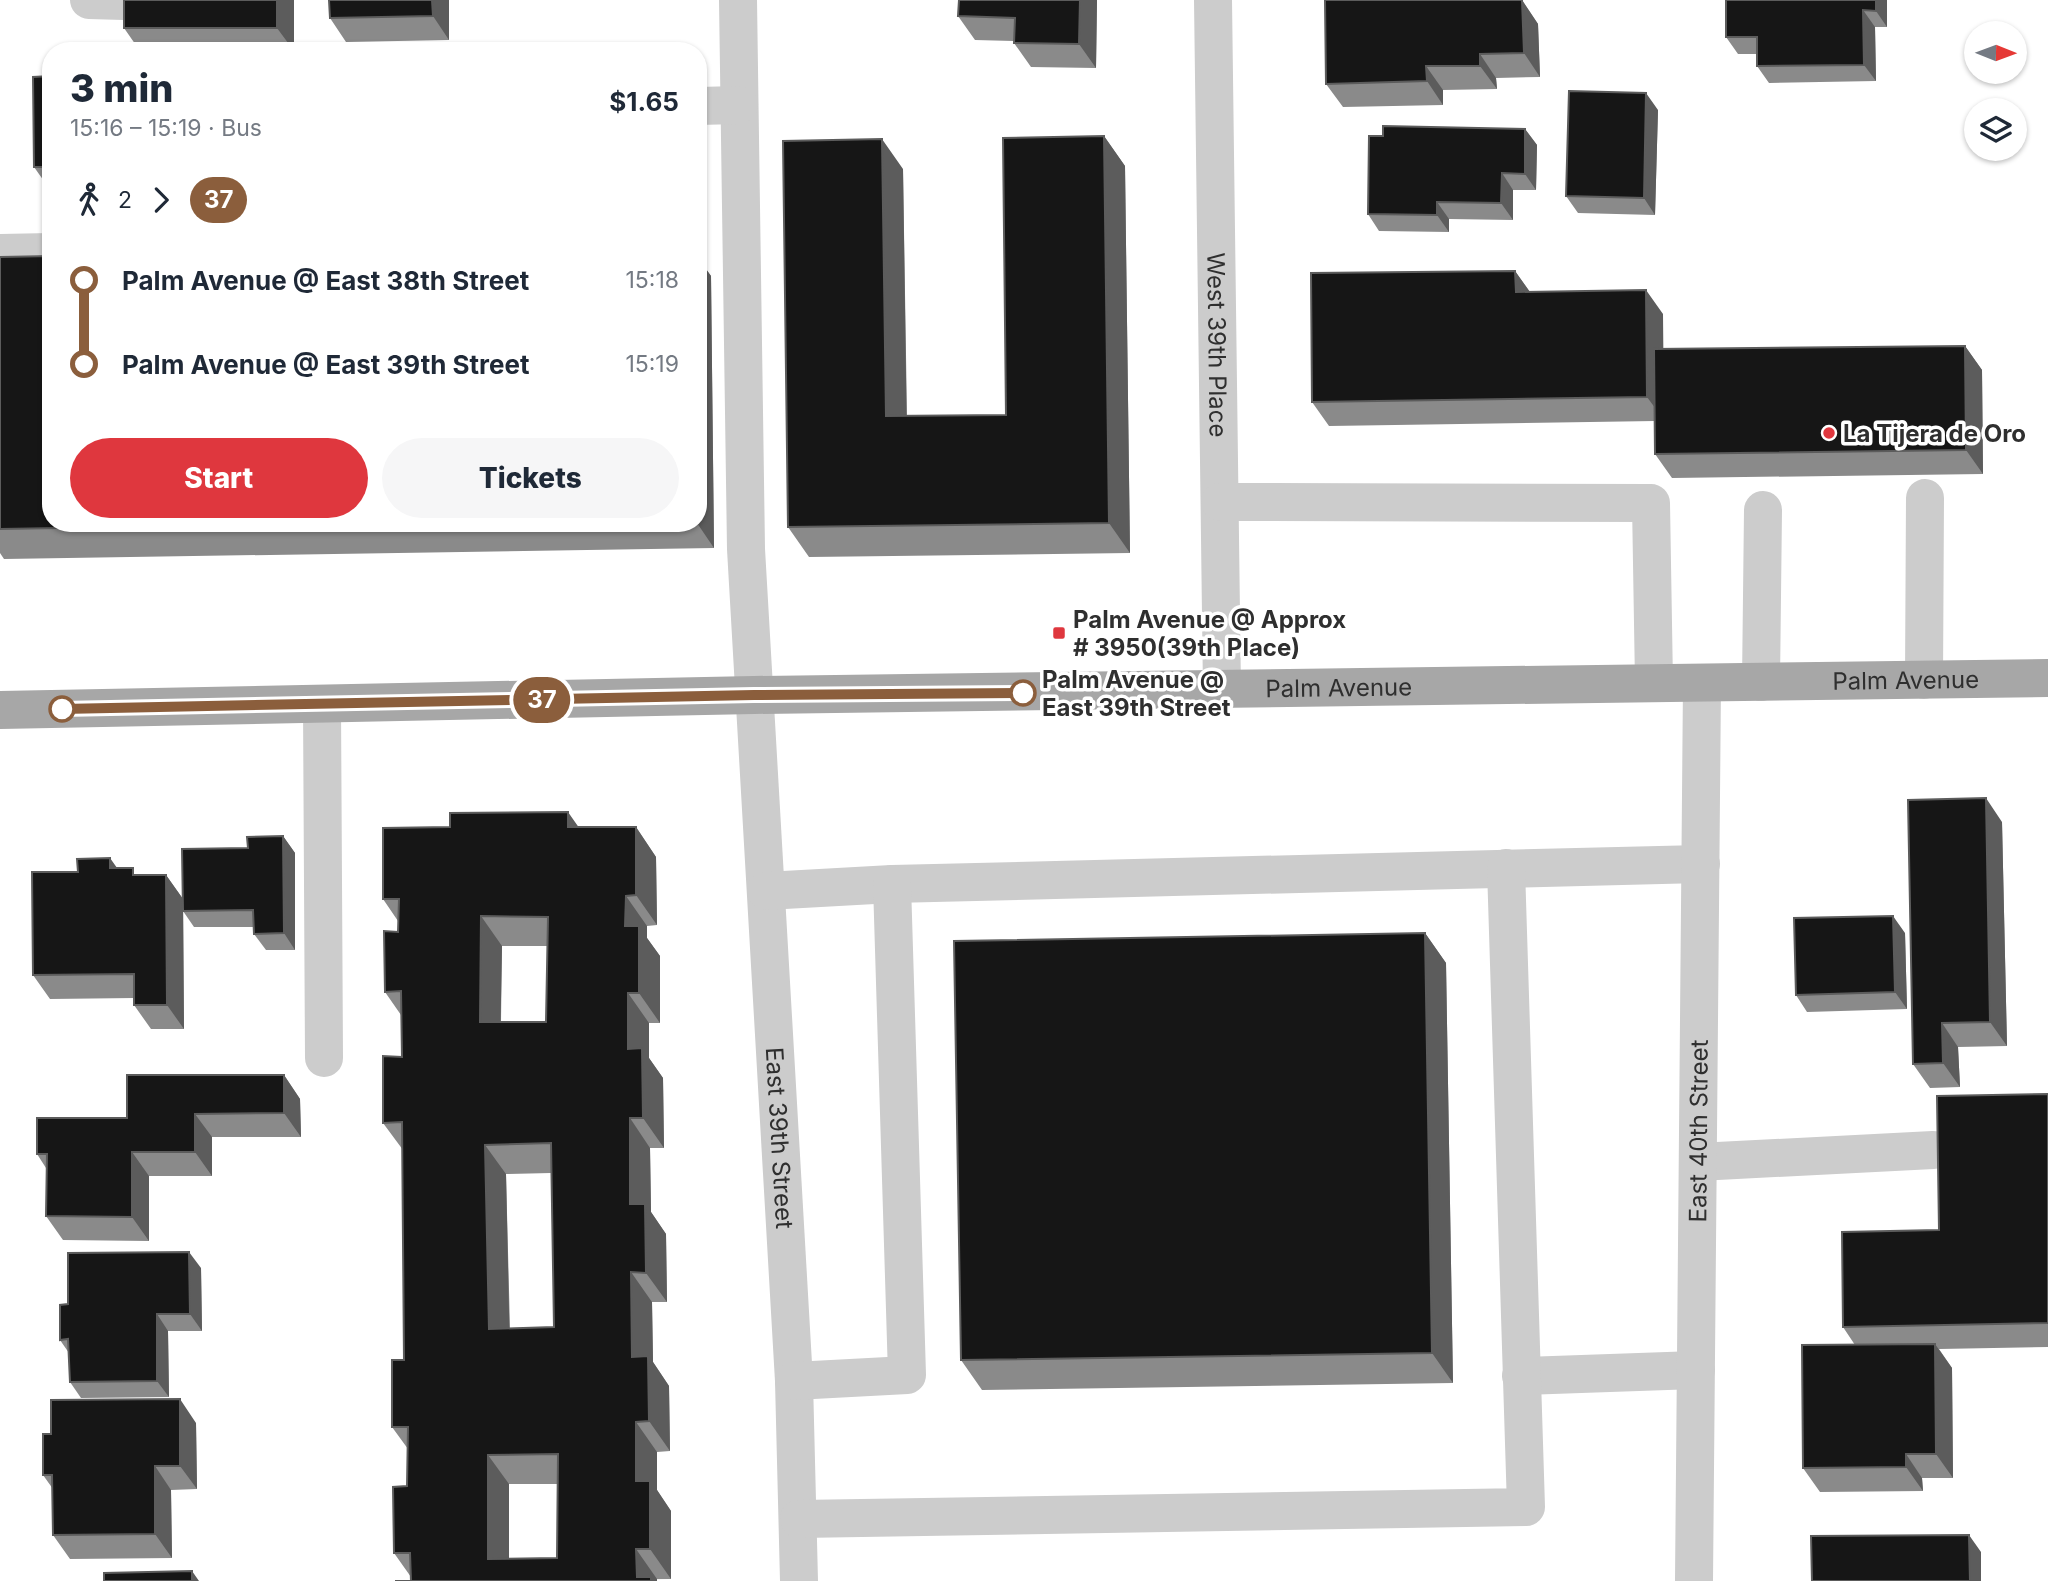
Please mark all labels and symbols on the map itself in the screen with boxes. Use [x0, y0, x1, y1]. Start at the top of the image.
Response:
north arrow [1964, 21, 2026, 84]
street label: West 39th Place [1202, 252, 1233, 438]
place label: La Tijera de Oro [1843, 419, 2026, 448]
marker: La Tijera de Oro [1821, 425, 1837, 441]
place label: Palm Avenue @ Approx # 3950(39th Place) [1073, 605, 1346, 662]
marker: Palm Avenue @ Approx # 3950(39th Place) [1051, 625, 1067, 641]
street label: Palm Avenue [1832, 664, 1979, 695]
place label: Palm Avenue @ East 39th Street [1042, 665, 1231, 722]
street label: Palm Avenue [1265, 672, 1412, 703]
line badge: 37 [510, 677, 574, 723]
marker: Palm Avenue @ East 39th Street [1010, 680, 1036, 706]
unlabelled marker [49, 696, 75, 722]
street label: East 40th Street [1683, 1039, 1713, 1223]
street label: East 39th Street [760, 1046, 800, 1230]

